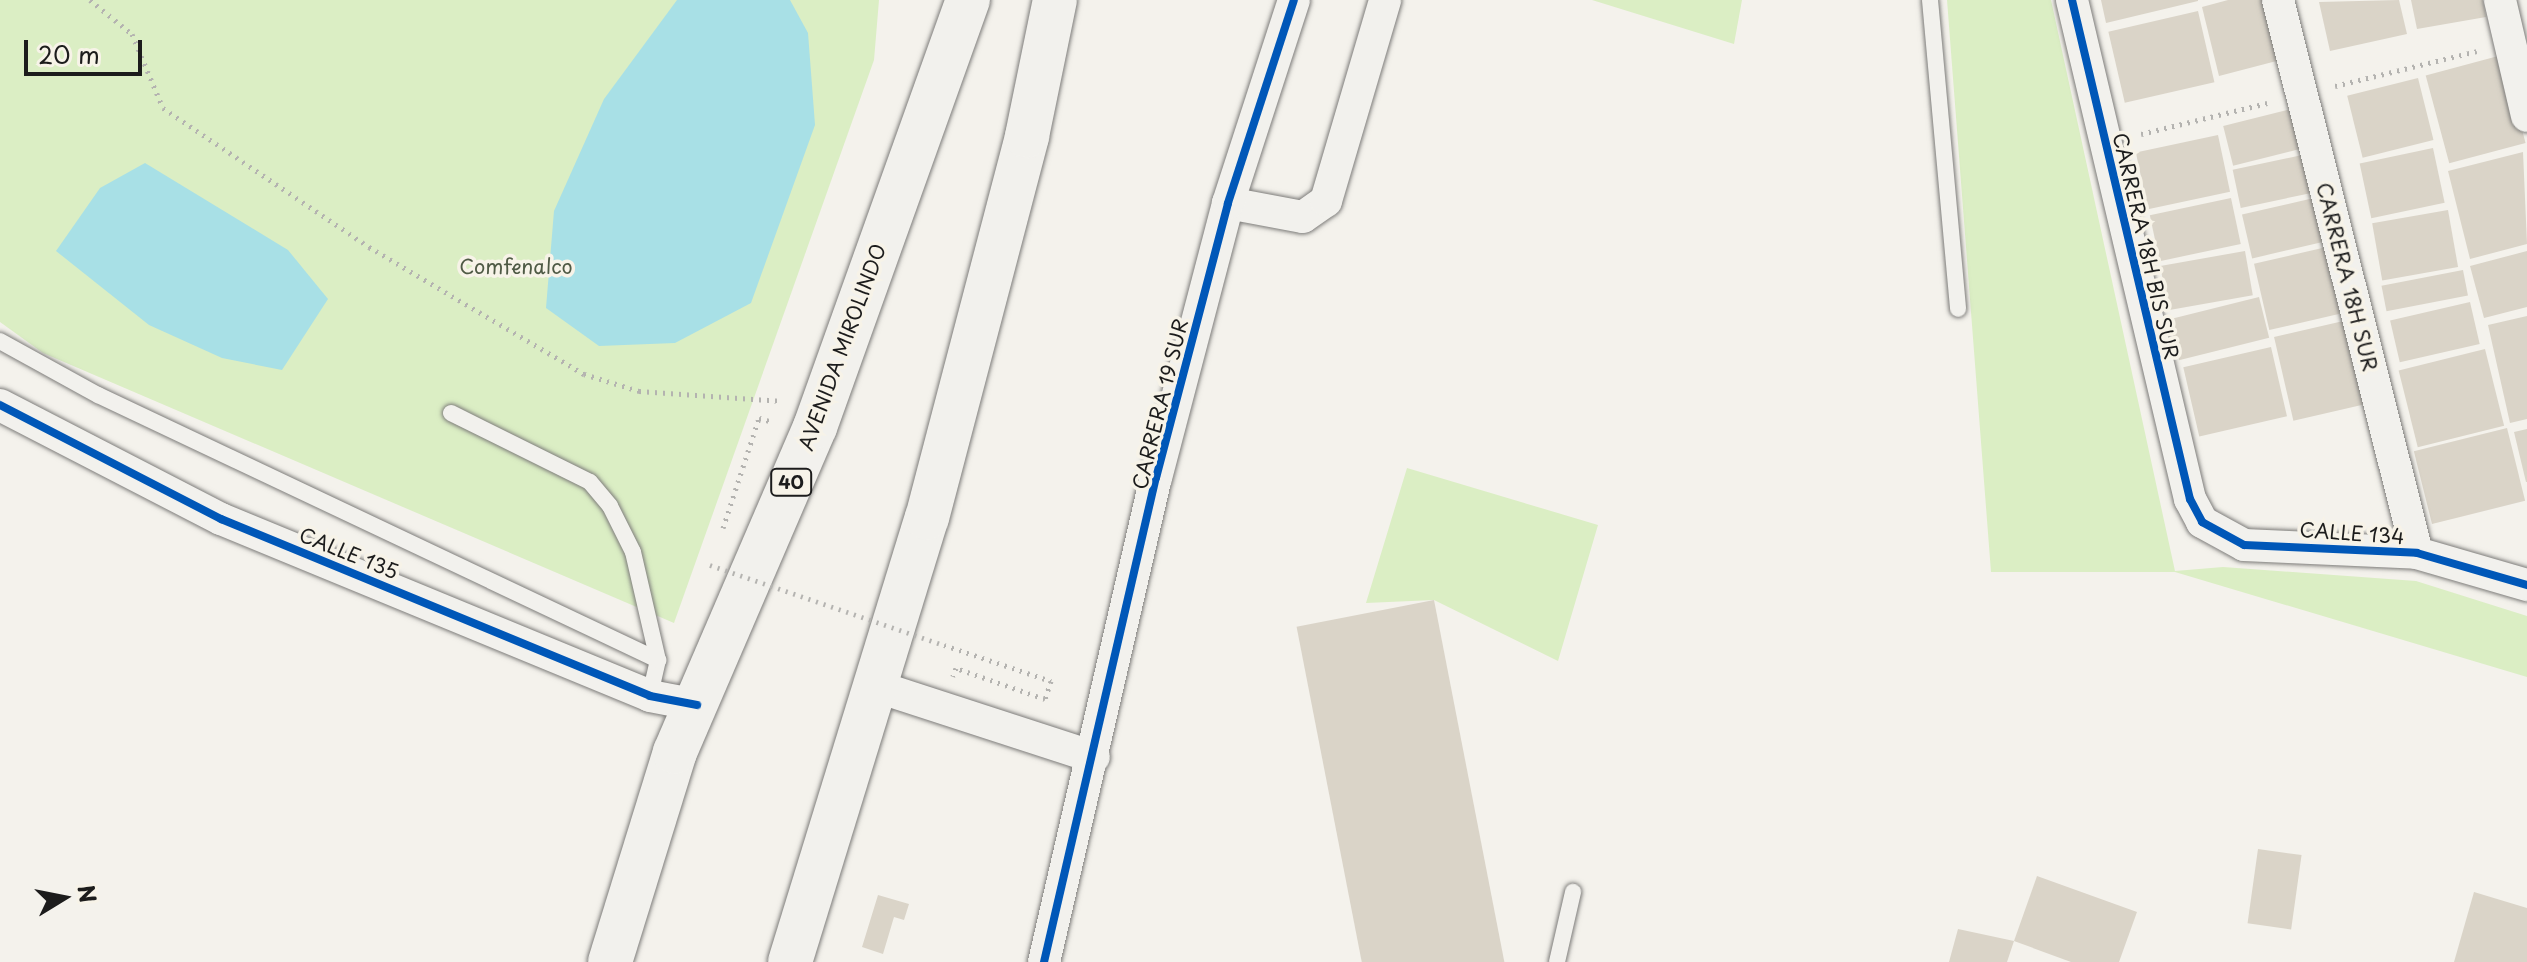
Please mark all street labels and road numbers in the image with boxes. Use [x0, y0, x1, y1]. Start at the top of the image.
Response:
street label: CARRERA 18H BIS SUR [2108, 131, 2184, 361]
street label: CARRERA 18H SUR [2312, 181, 2382, 373]
street label: AVENIDA MIROLINDO [794, 241, 890, 453]
street label: CARRERA 19 SUR [1127, 316, 1193, 492]
road number: 40 [769, 468, 813, 496]
street label: CALLE 134 [2298, 517, 2406, 549]
street label: CALLE 135 [295, 522, 403, 584]

